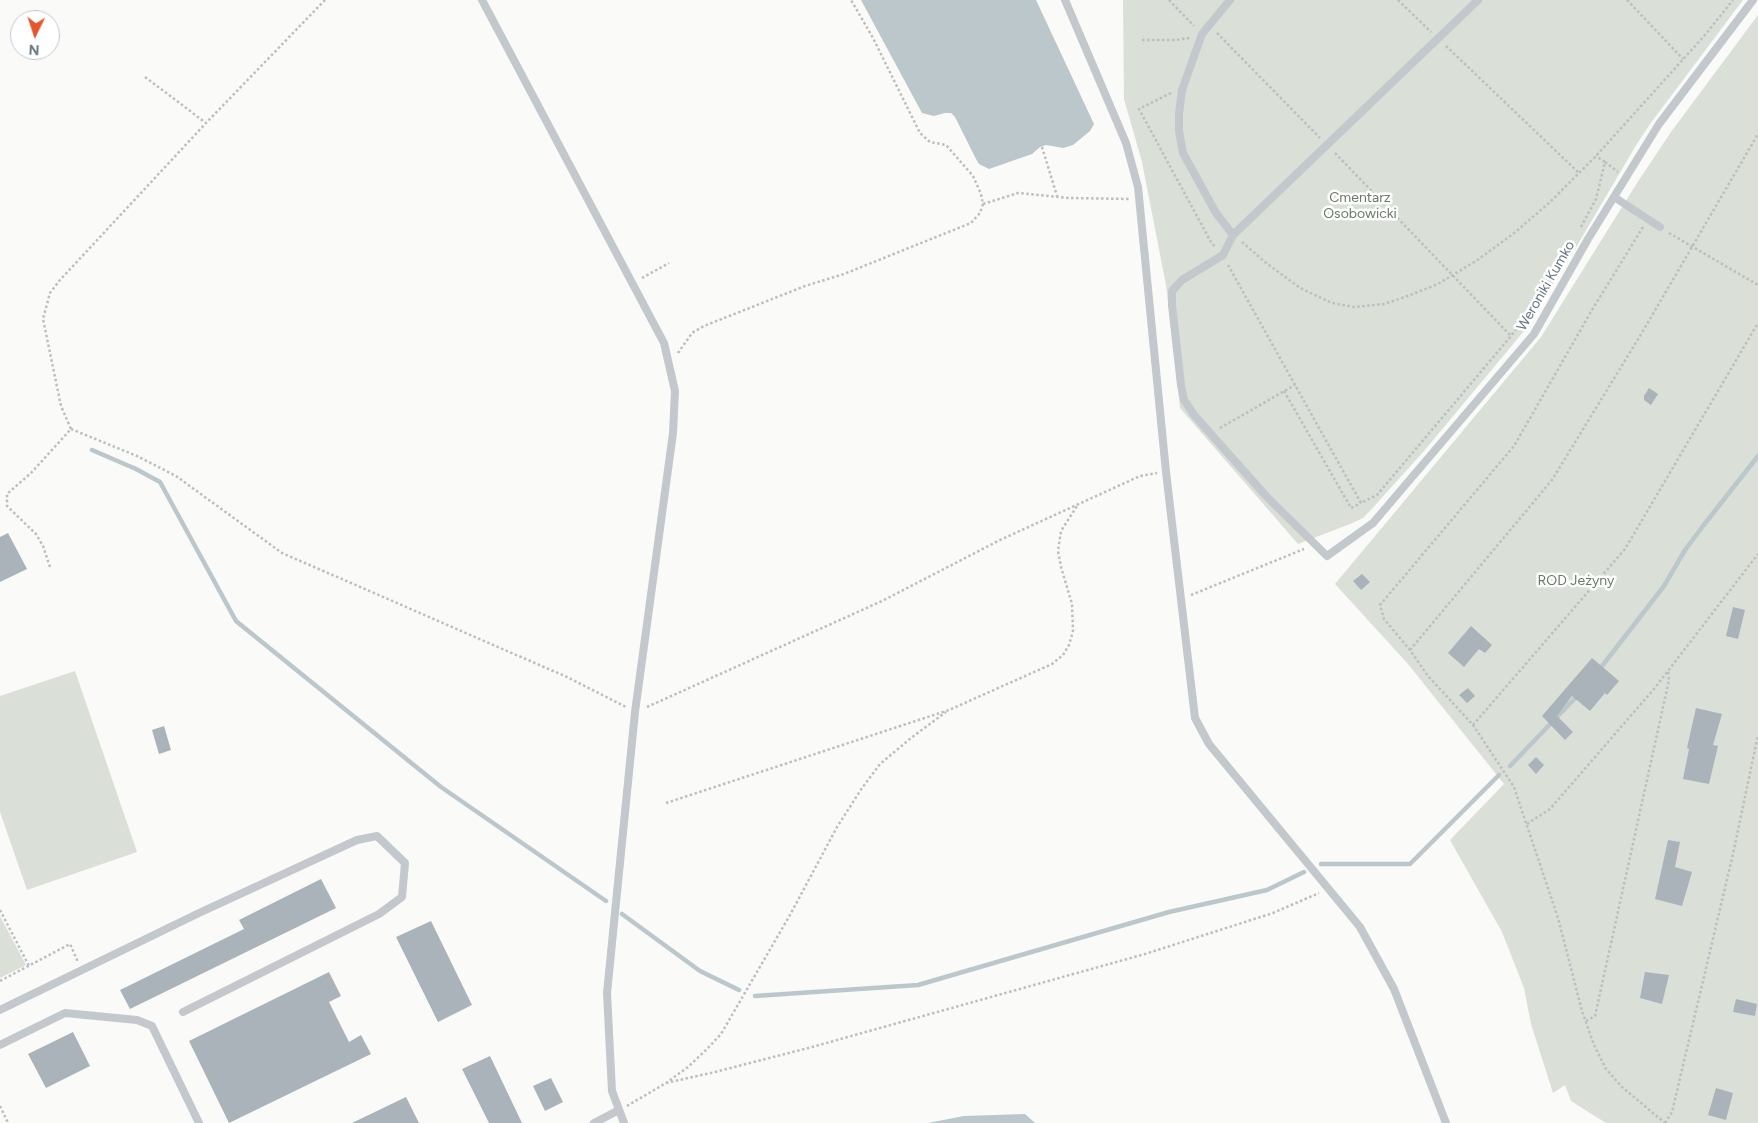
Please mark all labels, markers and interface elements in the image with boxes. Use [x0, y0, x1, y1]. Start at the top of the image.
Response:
north arrow [10, 10, 60, 60]
text: N [28, 41, 40, 58]
park label: Cmentarz Osobowicki [1323, 190, 1397, 222]
street label: Weroniki Kumko [1513, 238, 1579, 334]
park label: ROD Jeżyny [1538, 573, 1614, 589]

